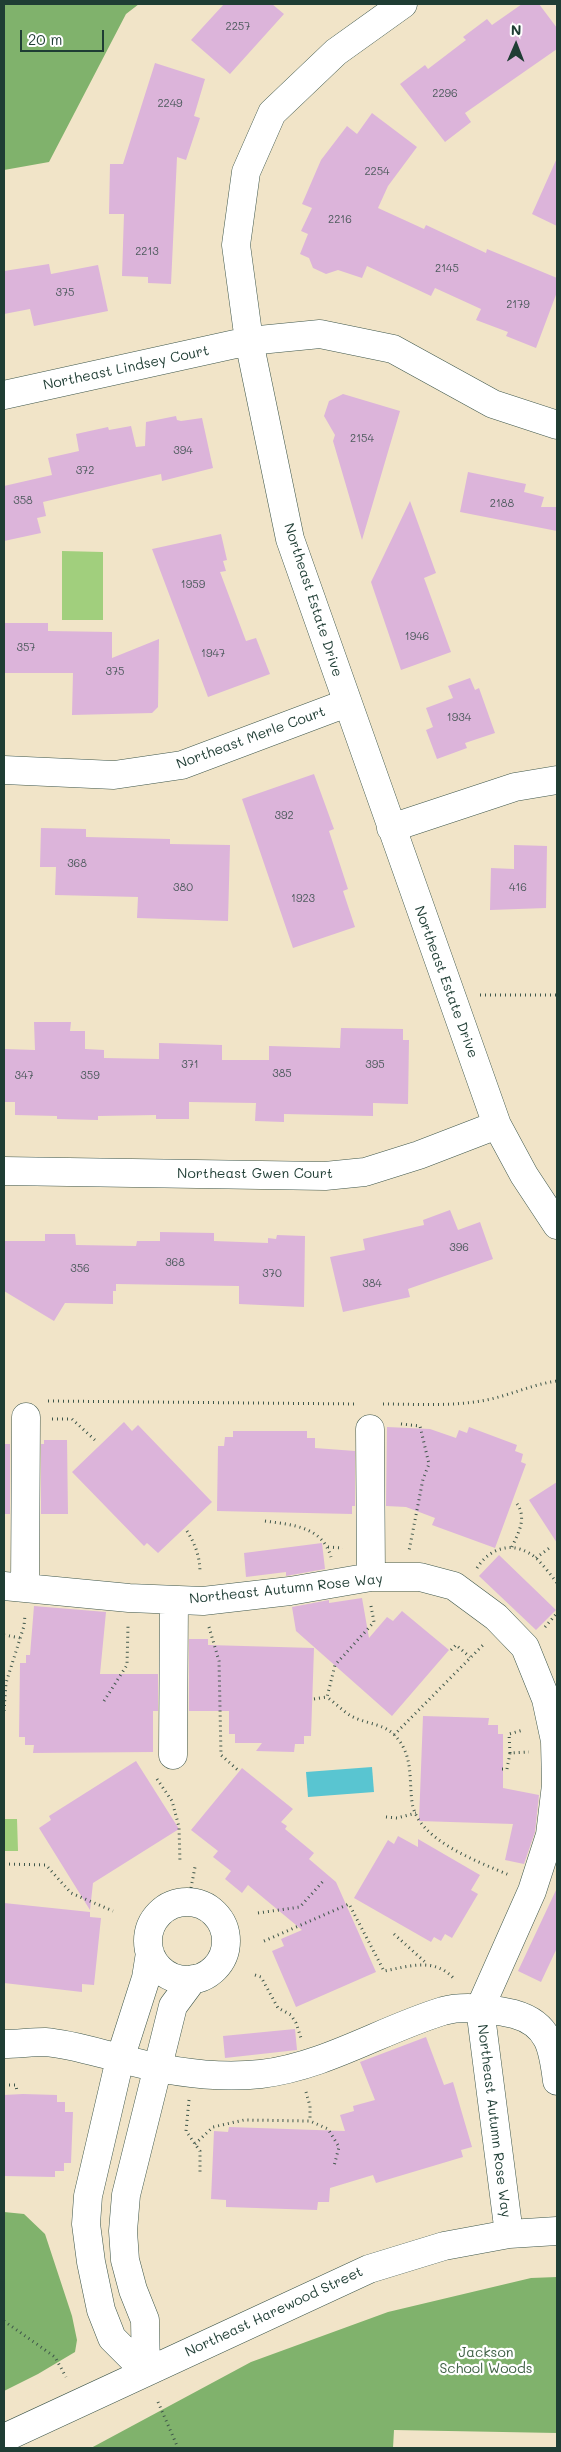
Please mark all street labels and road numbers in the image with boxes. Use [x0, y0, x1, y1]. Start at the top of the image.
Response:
street label: Northeast Lindsey Court [41, 342, 211, 394]
street label: Northeast Estate Drive [280, 521, 346, 679]
street label: Northeast Merle Court [174, 703, 328, 773]
street label: Northeast Estate Drive [411, 904, 481, 1060]
street label: Northeast Gwen Court [177, 1166, 333, 1182]
street label: Northeast Autumn Rose Way [188, 1570, 384, 1608]
street label: Northeast Autumn Rose Way [474, 2023, 514, 2219]
street label: Northeast Harewood Street [182, 2263, 366, 2361]

